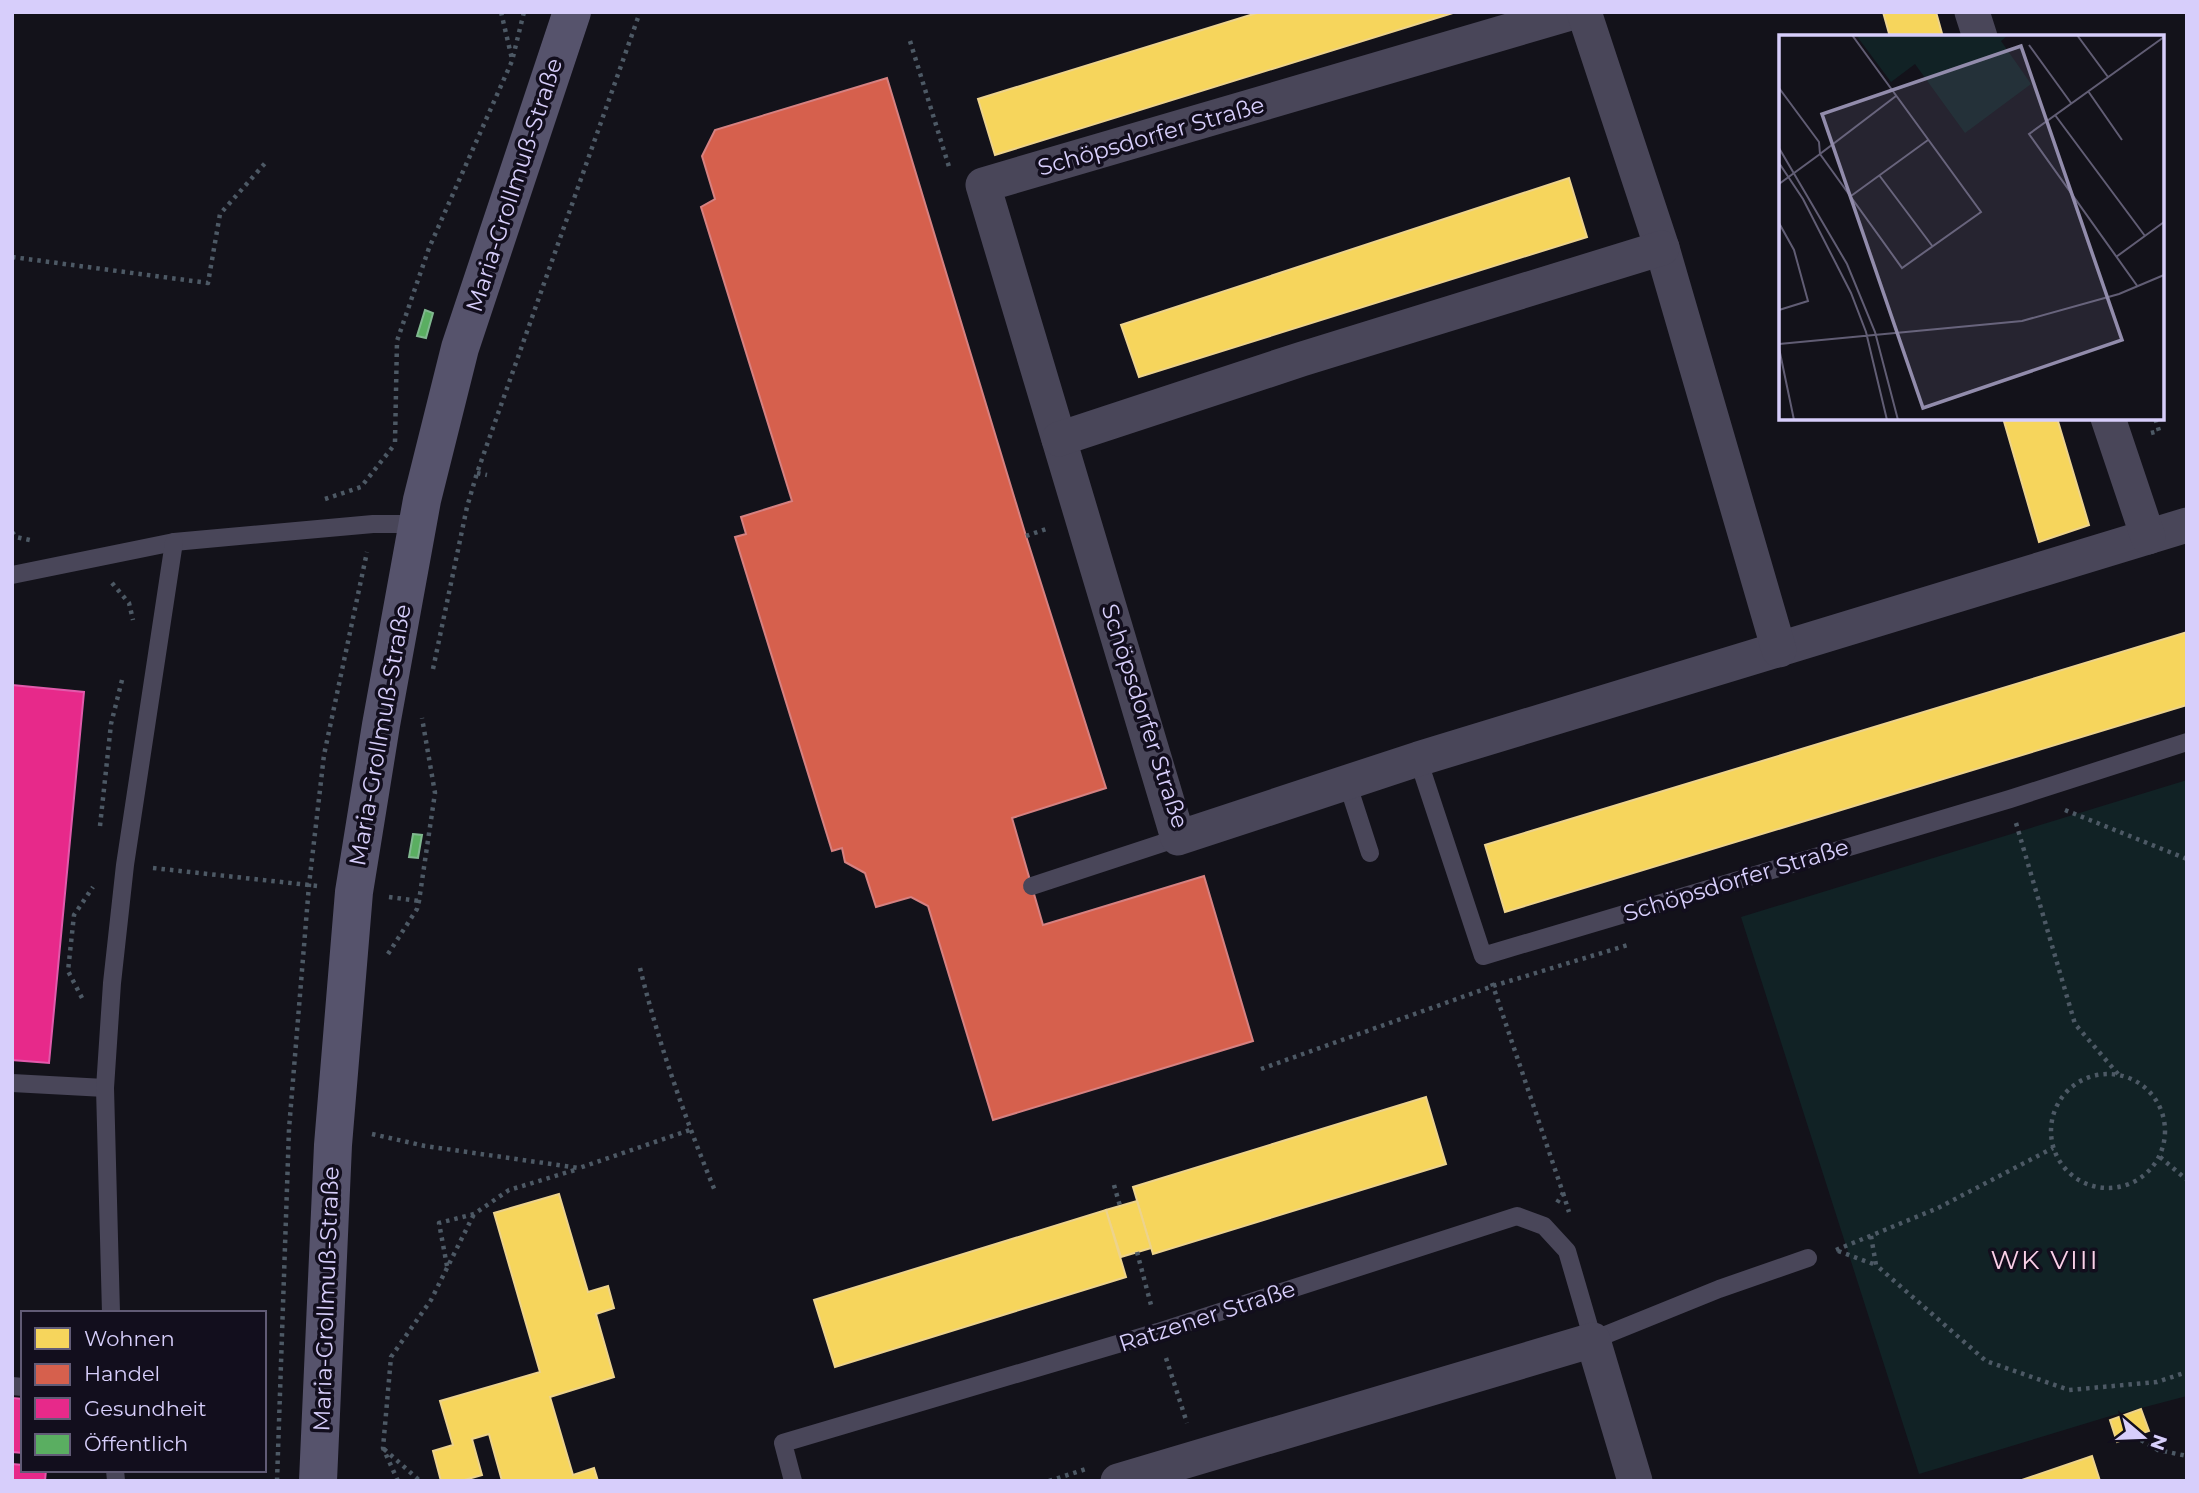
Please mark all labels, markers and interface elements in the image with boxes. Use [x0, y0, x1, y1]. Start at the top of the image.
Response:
inset map [1779, 35, 2164, 420]
street label: Maria-Grollmuß-Straße [460, 55, 568, 315]
street label: Schöpsdorfer Straße [1035, 90, 1267, 182]
street label: Schöpsdorfer Straße [1095, 600, 1195, 832]
street label: Maria-Grollmuß-Straße [343, 602, 417, 868]
street label: Schöpsdorfer Straße [1620, 832, 1852, 928]
street label: Maria-Grollmuß-Straße [307, 1166, 345, 1432]
district label: WK VIII [1990, 1244, 2100, 1276]
street label: Ratzener Straße [1115, 1274, 1299, 1358]
legend [21, 1311, 266, 1472]
text: Wohnen [84, 1326, 175, 1351]
text: Handel [84, 1361, 160, 1386]
text: Gesundheit [84, 1396, 207, 1421]
north arrow [2108, 1402, 2178, 1472]
text: Öffentlich [84, 1431, 188, 1456]
text: N [2145, 1431, 2172, 1453]

